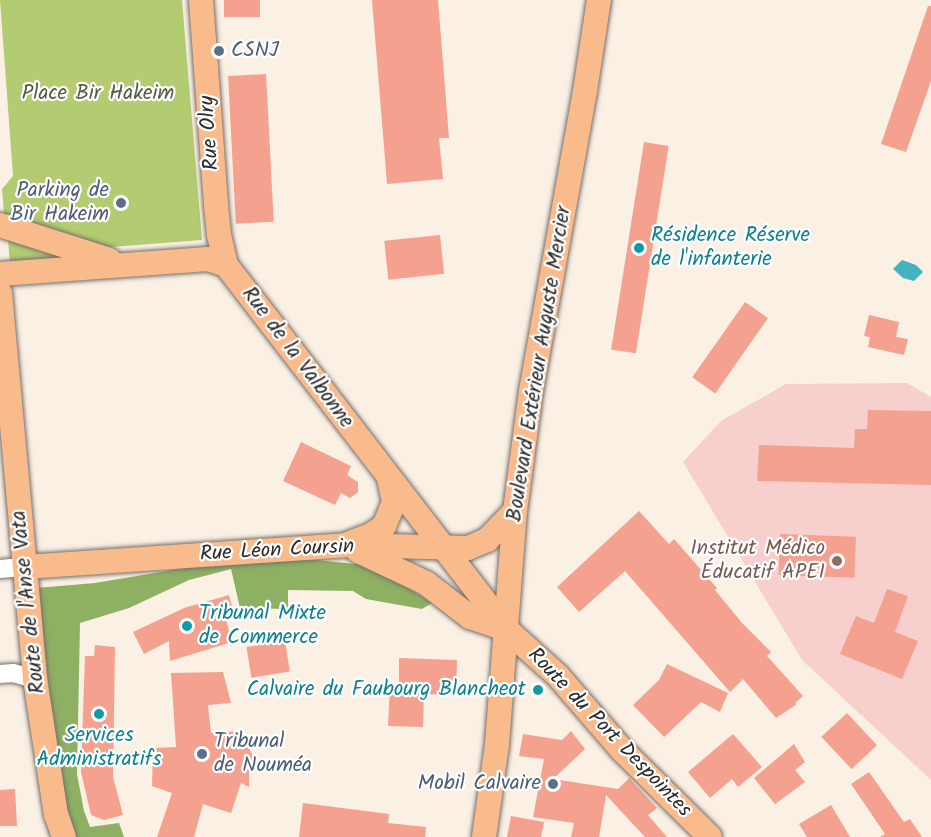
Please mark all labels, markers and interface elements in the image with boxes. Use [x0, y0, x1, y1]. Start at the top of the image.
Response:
place label: CSNJ [231, 38, 279, 64]
marker: CSNJ [212, 44, 226, 58]
park label: Place Bir Hakeim [22, 81, 174, 107]
street label: Rue Olry [195, 95, 225, 171]
place label: Parking de Bir Hakeim [10, 178, 109, 228]
marker: Parking de Bir Hakeim [114, 196, 128, 210]
street label: Boulevard Extérieur Auguste Mercier [503, 204, 577, 524]
place label: Résidence Réserve de l'infanterie [651, 223, 810, 273]
marker: Résidence Réserve de l'infanterie [632, 241, 646, 255]
street label: Rue de la Valbonne [236, 282, 358, 434]
street label: Route de l'Anse Vata [7, 509, 51, 695]
street label: Rue Léon Coursin [199, 534, 355, 568]
place label: Institut Médico Éducatif APEI [690, 536, 825, 586]
marker: Institut Médico Éducatif APEI [830, 554, 844, 568]
place label: Tribunal Mixte de Commerce [199, 601, 326, 651]
marker: Tribunal Mixte de Commerce [180, 619, 194, 633]
street label: Route du Port Despointes [522, 643, 696, 823]
place label: Calvaire du Faubourg Blancheot [247, 677, 526, 703]
marker: Calvaire du Faubourg Blancheot [531, 683, 545, 697]
marker: Services Administratifs [92, 707, 106, 721]
place label: Services Administratifs [37, 723, 161, 773]
place label: Tribunal de Nouméa [214, 729, 312, 779]
marker: Tribunal de Nouméa [195, 747, 209, 761]
place label: Mobil Calvaire [418, 771, 541, 797]
marker: Mobil Calvaire [546, 777, 560, 791]

